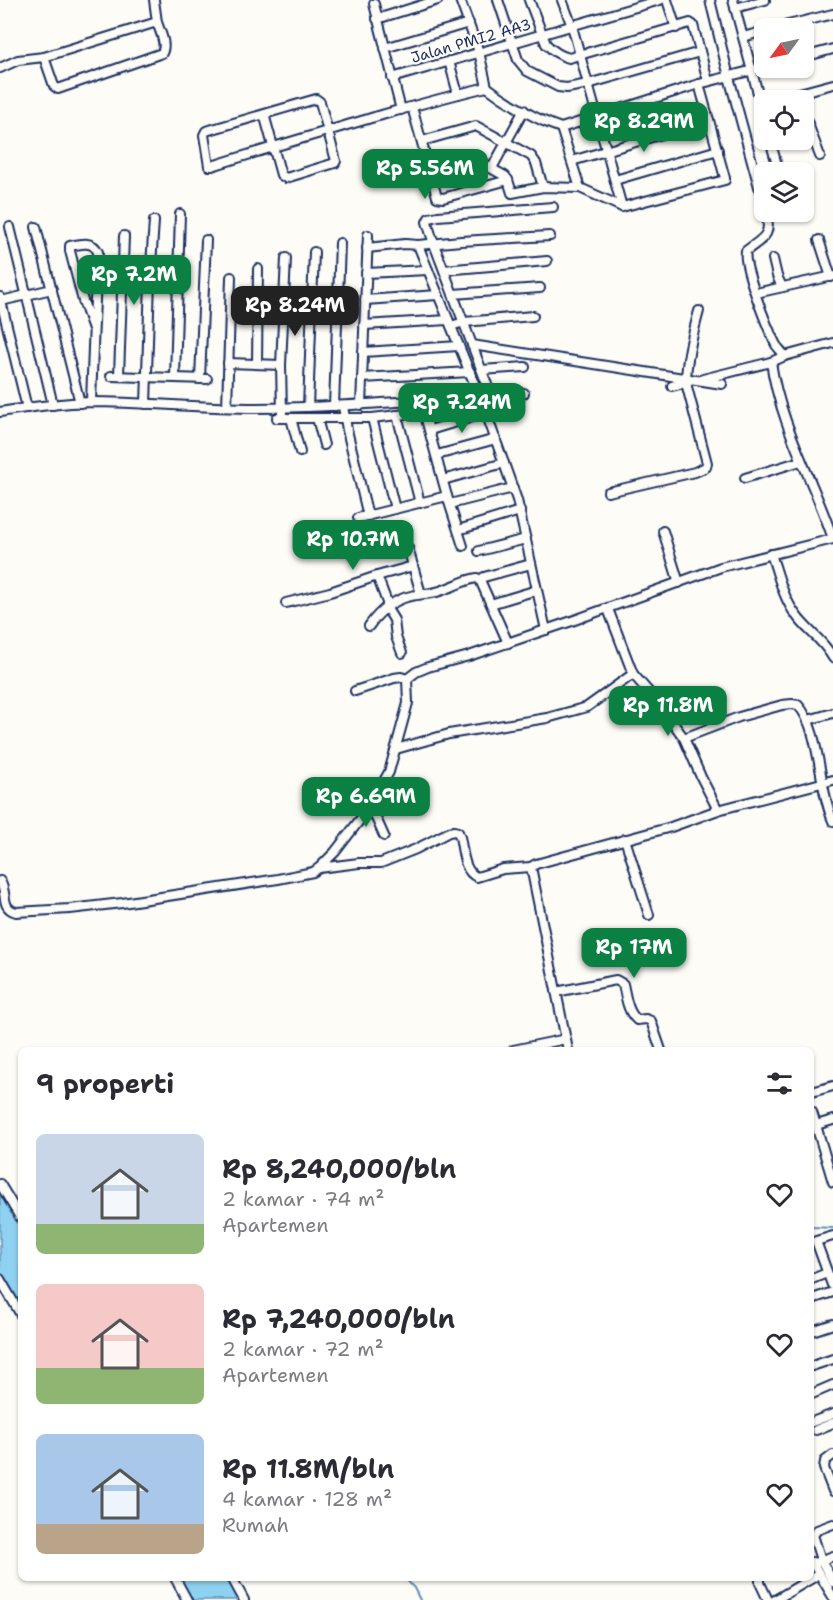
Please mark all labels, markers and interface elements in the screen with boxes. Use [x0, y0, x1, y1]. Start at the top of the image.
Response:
street label: Jalan PMI2 AA3 [409, 14, 533, 68]
north arrow [754, 18, 814, 78]
map controls [754, 18, 814, 222]
button: locate [754, 90, 814, 150]
pin: Rp 8.29M [582, 102, 706, 153]
text: Rp 8.29M [594, 108, 694, 134]
pin: Rp 5.56M [363, 149, 487, 200]
text: Rp 5.56M [376, 155, 474, 181]
button: layers [754, 162, 814, 222]
pin: Rp 7.2M [79, 255, 189, 306]
text: Rp 7.2M [91, 261, 177, 287]
pin: Rp 8.24M [233, 286, 357, 337]
text: Rp 8.24M [245, 292, 345, 318]
pin: Rp 7.24M [400, 383, 524, 434]
text: Rp 7.24M [412, 389, 512, 415]
pin: Rp 10.7M [291, 520, 415, 571]
text: Rp 10.7M [307, 526, 399, 552]
pin: Rp 11.8M [606, 686, 730, 737]
text: Rp 11.8M [623, 692, 713, 718]
pin: Rp 6.69M [304, 777, 428, 828]
text: Rp 6.69M [316, 783, 416, 809]
pin: Rp 17M [585, 928, 683, 979]
text: Rp 17M [596, 934, 672, 960]
text: 9 properti [36, 1066, 174, 1101]
icon: filters [763, 1067, 796, 1100]
text: Rp 8,240,000/bln [222, 1151, 456, 1186]
icon: home [84, 1158, 156, 1230]
icon: heart [763, 1178, 796, 1211]
text: 2 kamar · 74 m² [222, 1186, 385, 1212]
text: Apartemen [222, 1212, 329, 1238]
text: Rp 7,240,000/bln [222, 1301, 455, 1336]
icon: home [84, 1308, 156, 1380]
icon: heart [763, 1328, 796, 1361]
text: 2 kamar · 72 m² [222, 1336, 384, 1362]
text: Apartemen [222, 1362, 329, 1388]
text: Rp 11.8M/bln [222, 1451, 394, 1486]
icon: home [84, 1458, 156, 1530]
icon: heart [763, 1478, 796, 1511]
text: 4 kamar · 128 m² [222, 1486, 392, 1512]
text: Rumah [222, 1512, 289, 1538]

